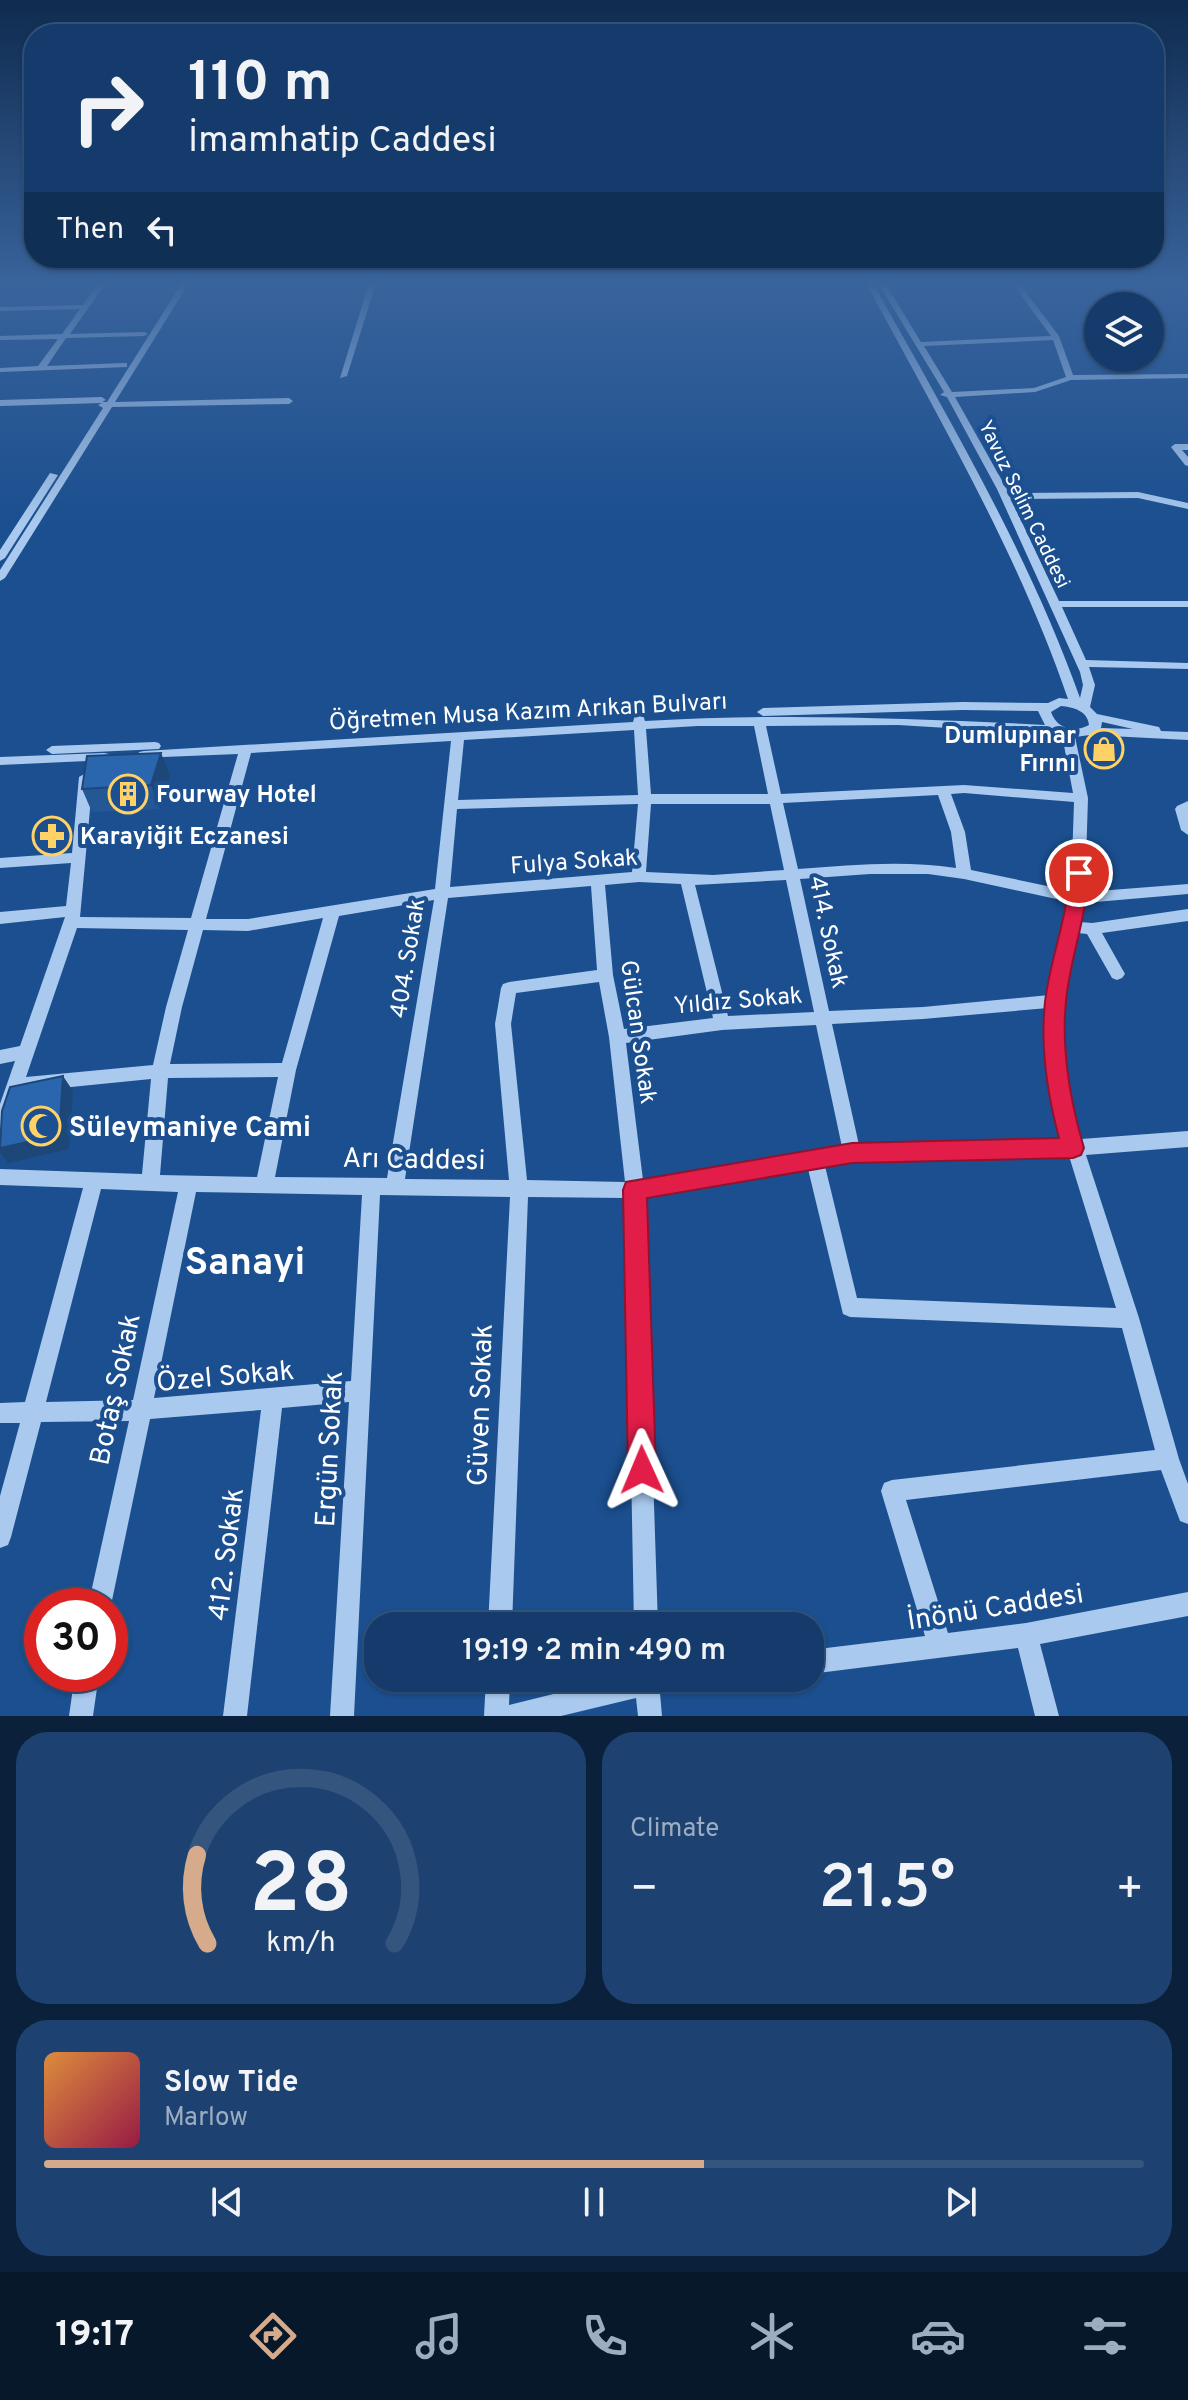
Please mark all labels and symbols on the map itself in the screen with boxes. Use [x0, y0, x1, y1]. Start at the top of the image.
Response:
street label: Yavuz Selim Caddesi [971, 417, 1075, 593]
street label: Öğretmen Musa Kazım Arıkan Bulvarı [328, 686, 728, 738]
place label: Dumlupınar Fırını [944, 722, 1076, 780]
shop icon: Dumlupınar Fırını [1083, 728, 1125, 770]
building icon: Fourway Hotel [107, 773, 149, 815]
place label: Fourway Hotel [156, 781, 317, 811]
pharmacy icon: Karayiğit Eczanesi [31, 815, 73, 857]
place label: Karayiğit Eczanesi [80, 823, 289, 853]
pin [1045, 839, 1113, 907]
street label: Fulya Sokak [509, 844, 639, 882]
street label: 414. Sokak [801, 873, 854, 991]
street label: 404. Sokak [385, 896, 433, 1020]
street label: Gülcan Sokak [612, 958, 662, 1106]
street label: Yıldız Sokak [673, 981, 804, 1023]
mosque icon: Süleymaniye Cami [20, 1105, 62, 1147]
place label: Süleymaniye Cami [69, 1111, 311, 1147]
street label: Arı Caddesi [342, 1142, 486, 1180]
district label: Sanayi [185, 1240, 305, 1289]
street label: Botaş Sokak [83, 1310, 151, 1469]
street label: Güven Sokak [461, 1323, 503, 1487]
street label: Özel Sokak [155, 1352, 296, 1402]
street label: Ergün Sokak [309, 1370, 353, 1528]
position arrow [600, 1428, 684, 1512]
street label: 412. Sokak [202, 1486, 254, 1623]
street label: İnönü Caddesi [905, 1576, 1086, 1641]
speed limit sign: 30 [24, 1588, 128, 1692]

